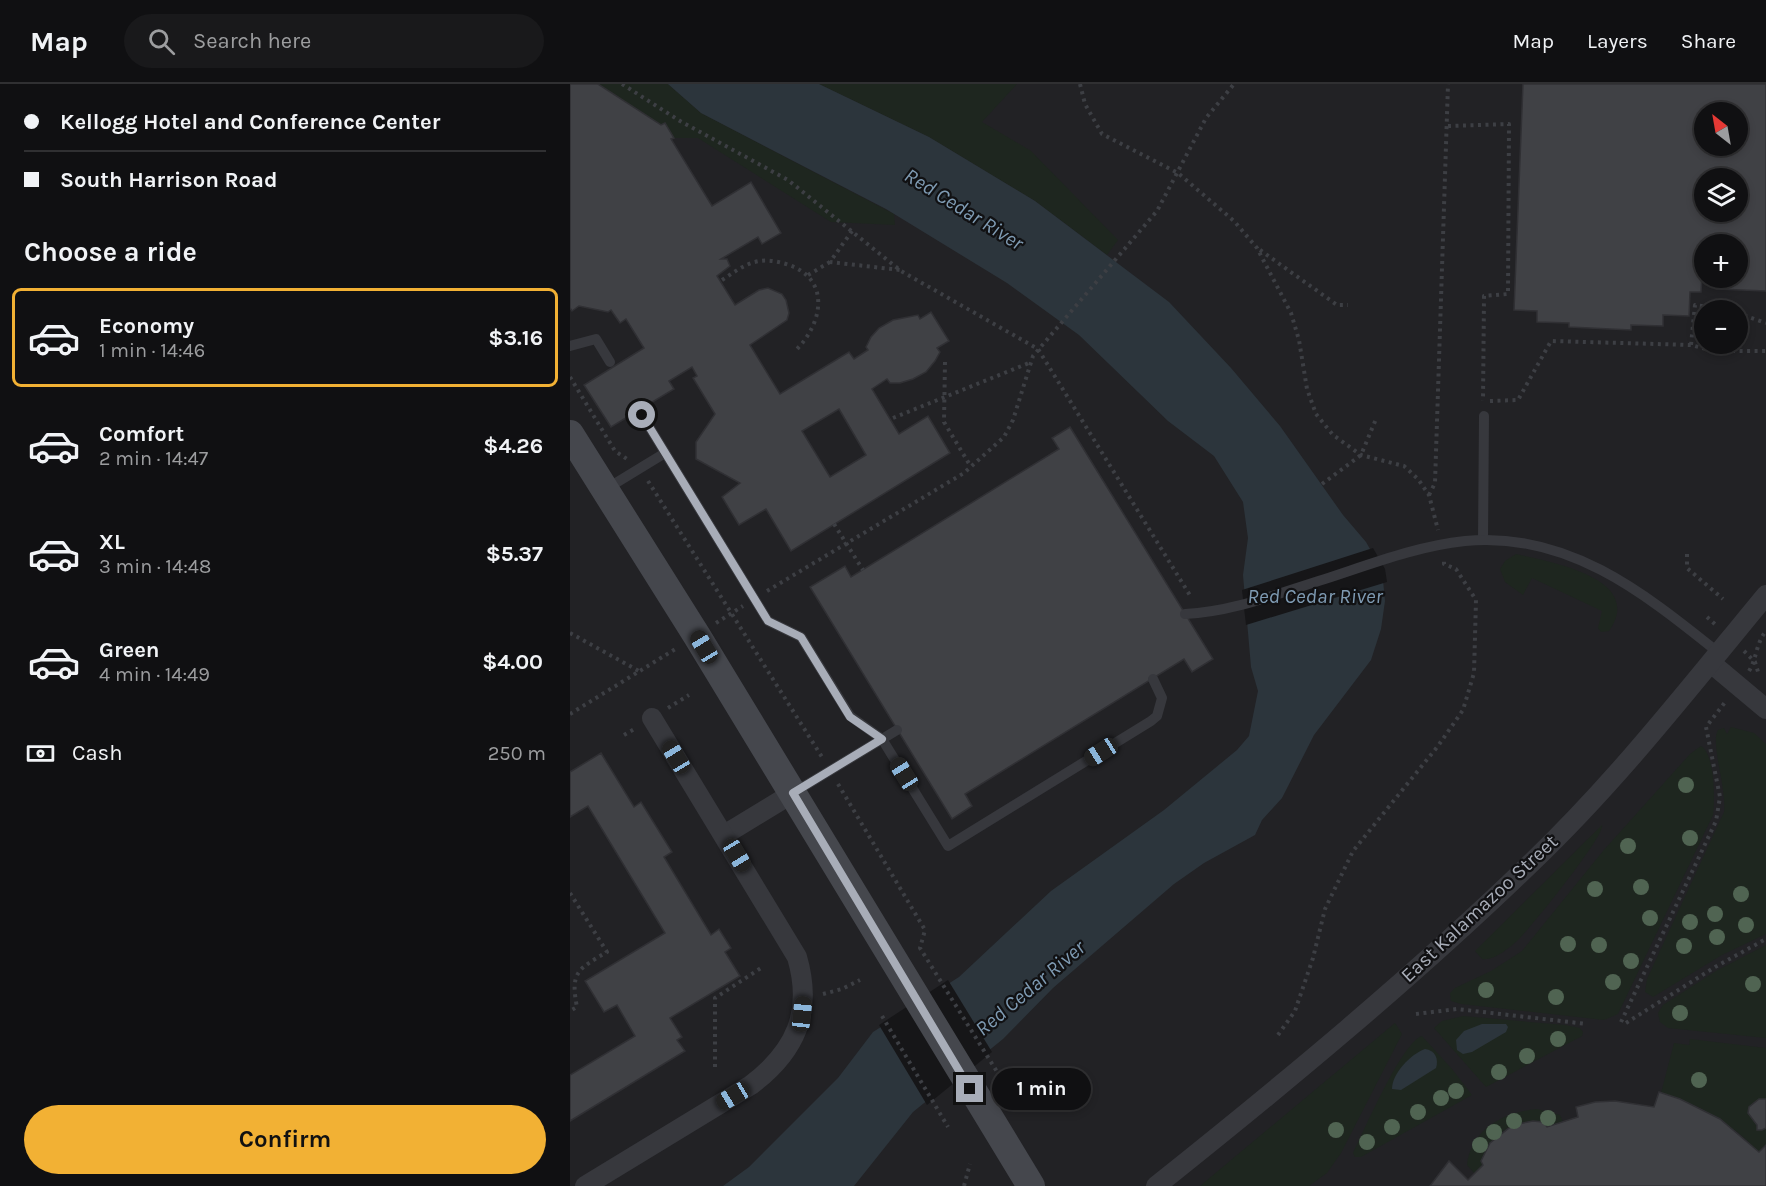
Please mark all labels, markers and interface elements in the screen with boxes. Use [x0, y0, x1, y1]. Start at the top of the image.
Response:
search box [124, 14, 544, 68]
text: Map [30, 25, 88, 58]
icon: search [145, 25, 178, 58]
text: Search here [193, 28, 311, 54]
text: Map [1512, 29, 1554, 53]
text: Layers [1587, 29, 1648, 53]
text: Share [1681, 29, 1736, 53]
north arrow [1694, 102, 1748, 156]
map controls [1694, 102, 1748, 354]
text: Kellogg Hotel and Conference Center [60, 109, 440, 135]
water label: Red Cedar River [900, 163, 1029, 256]
text: South Harrison Road [60, 167, 277, 193]
button: layers [1694, 168, 1748, 222]
button: + [1694, 234, 1748, 288]
text: Choose a ride [24, 236, 197, 268]
button: − [1694, 300, 1748, 354]
icon: car [27, 311, 81, 365]
text: Economy [99, 313, 194, 339]
text: $3.16 [488, 325, 543, 351]
text: 1 min · 14:46 [99, 339, 205, 362]
route start [628, 401, 655, 428]
icon: car [27, 419, 81, 473]
text: Comfort [99, 421, 184, 447]
text: $4.26 [483, 433, 543, 459]
text: 2 min · 14:47 [99, 447, 208, 470]
icon: car [27, 527, 81, 581]
text: XL [99, 529, 125, 555]
text: $5.37 [486, 541, 543, 567]
text: 3 min · 14:48 [99, 555, 211, 578]
water label: Red Cedar River [1247, 584, 1384, 608]
car [687, 627, 721, 667]
icon: car [27, 635, 81, 689]
text: Green [99, 637, 160, 663]
text: $4.00 [482, 649, 543, 675]
text: 4 min · 14:49 [99, 663, 210, 686]
car [1081, 735, 1121, 769]
icon: cash [24, 737, 57, 770]
car [659, 737, 693, 777]
text: Cash [72, 740, 122, 766]
text: 250 m [488, 742, 546, 765]
car [887, 754, 921, 794]
street label: East Kalamazoo Street [1396, 830, 1563, 987]
car [720, 835, 754, 875]
water label: Red Cedar River [970, 935, 1090, 1041]
car [791, 995, 813, 1033]
callout: 1 min [991, 1068, 1090, 1110]
route end [956, 1075, 983, 1102]
text: 1 min [1016, 1077, 1067, 1100]
car [713, 1079, 753, 1113]
button: Confirm [24, 1105, 546, 1174]

